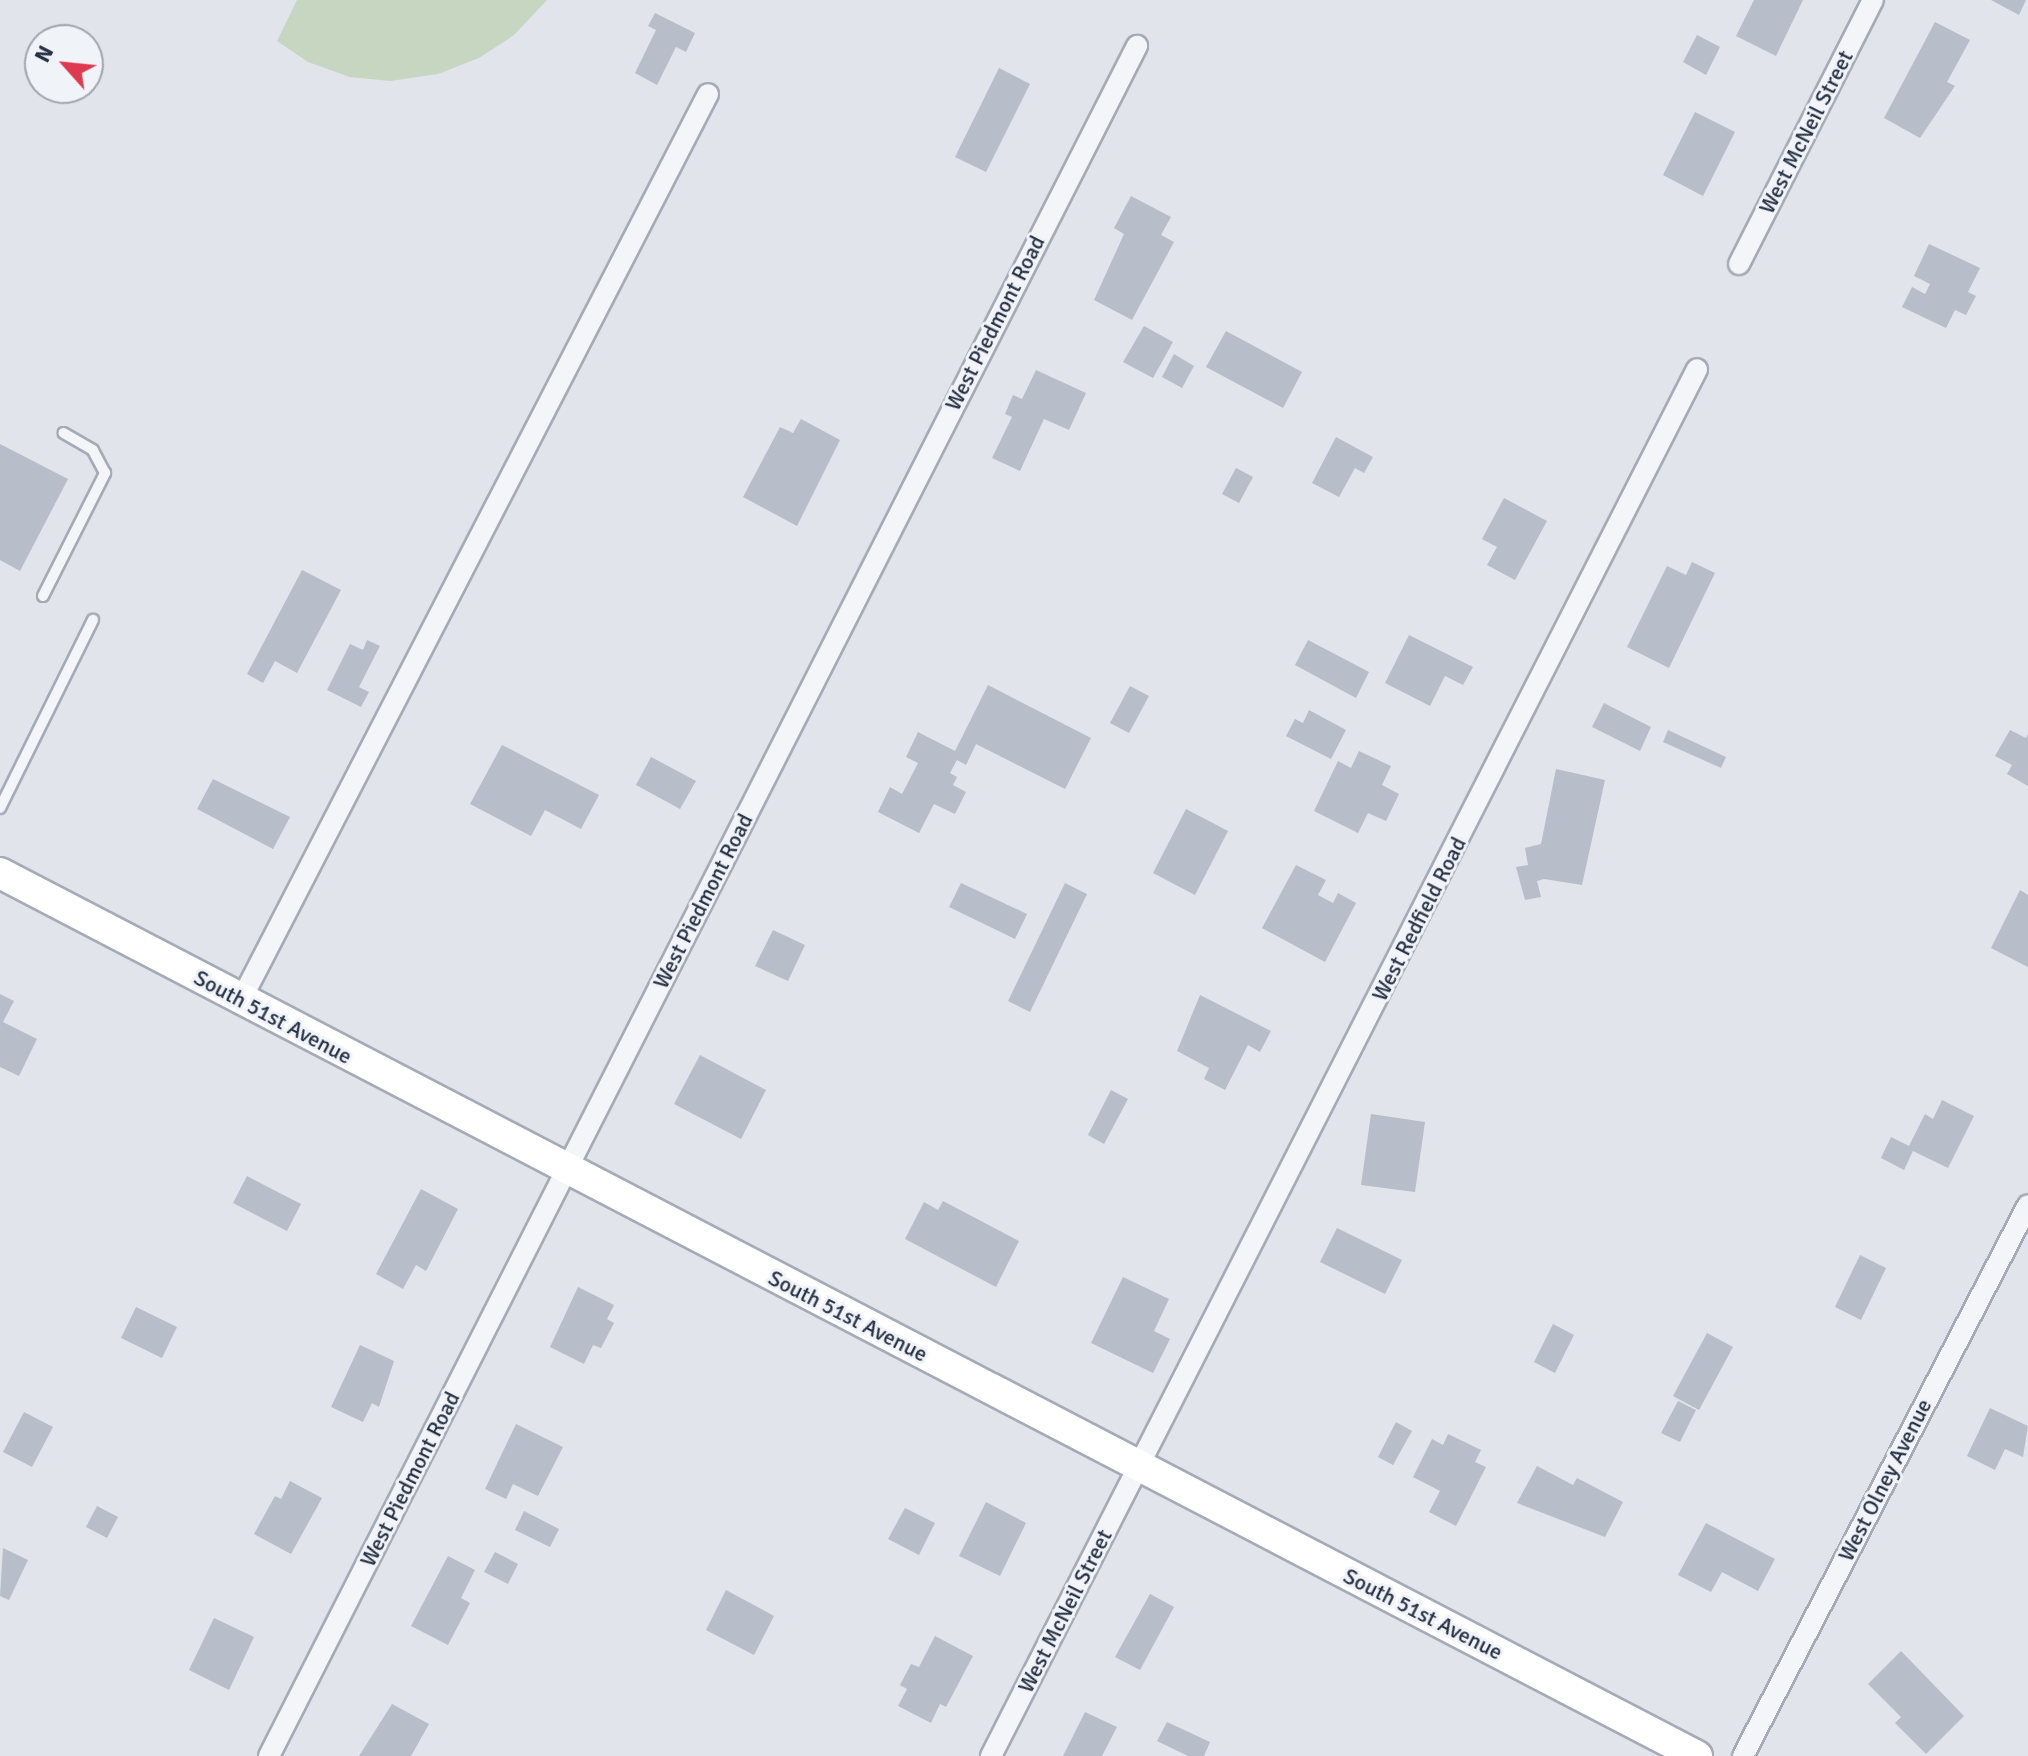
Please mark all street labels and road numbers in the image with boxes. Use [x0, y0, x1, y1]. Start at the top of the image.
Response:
street label: West McNeil Street [1753, 46, 1859, 218]
street label: West Piedmont Road [939, 231, 1051, 415]
street label: West Piedmont Road [647, 809, 759, 993]
street label: West Redfield Road [1366, 833, 1472, 1005]
street label: South 51st Avenue [190, 964, 356, 1070]
street label: South 51st Avenue [764, 1265, 932, 1367]
street label: West Piedmont Road [354, 1387, 466, 1571]
street label: West Olney Avenue [1833, 1394, 1937, 1566]
street label: West McNeil Street [1012, 1525, 1118, 1697]
street label: South 51st Avenue [1339, 1563, 1507, 1665]

